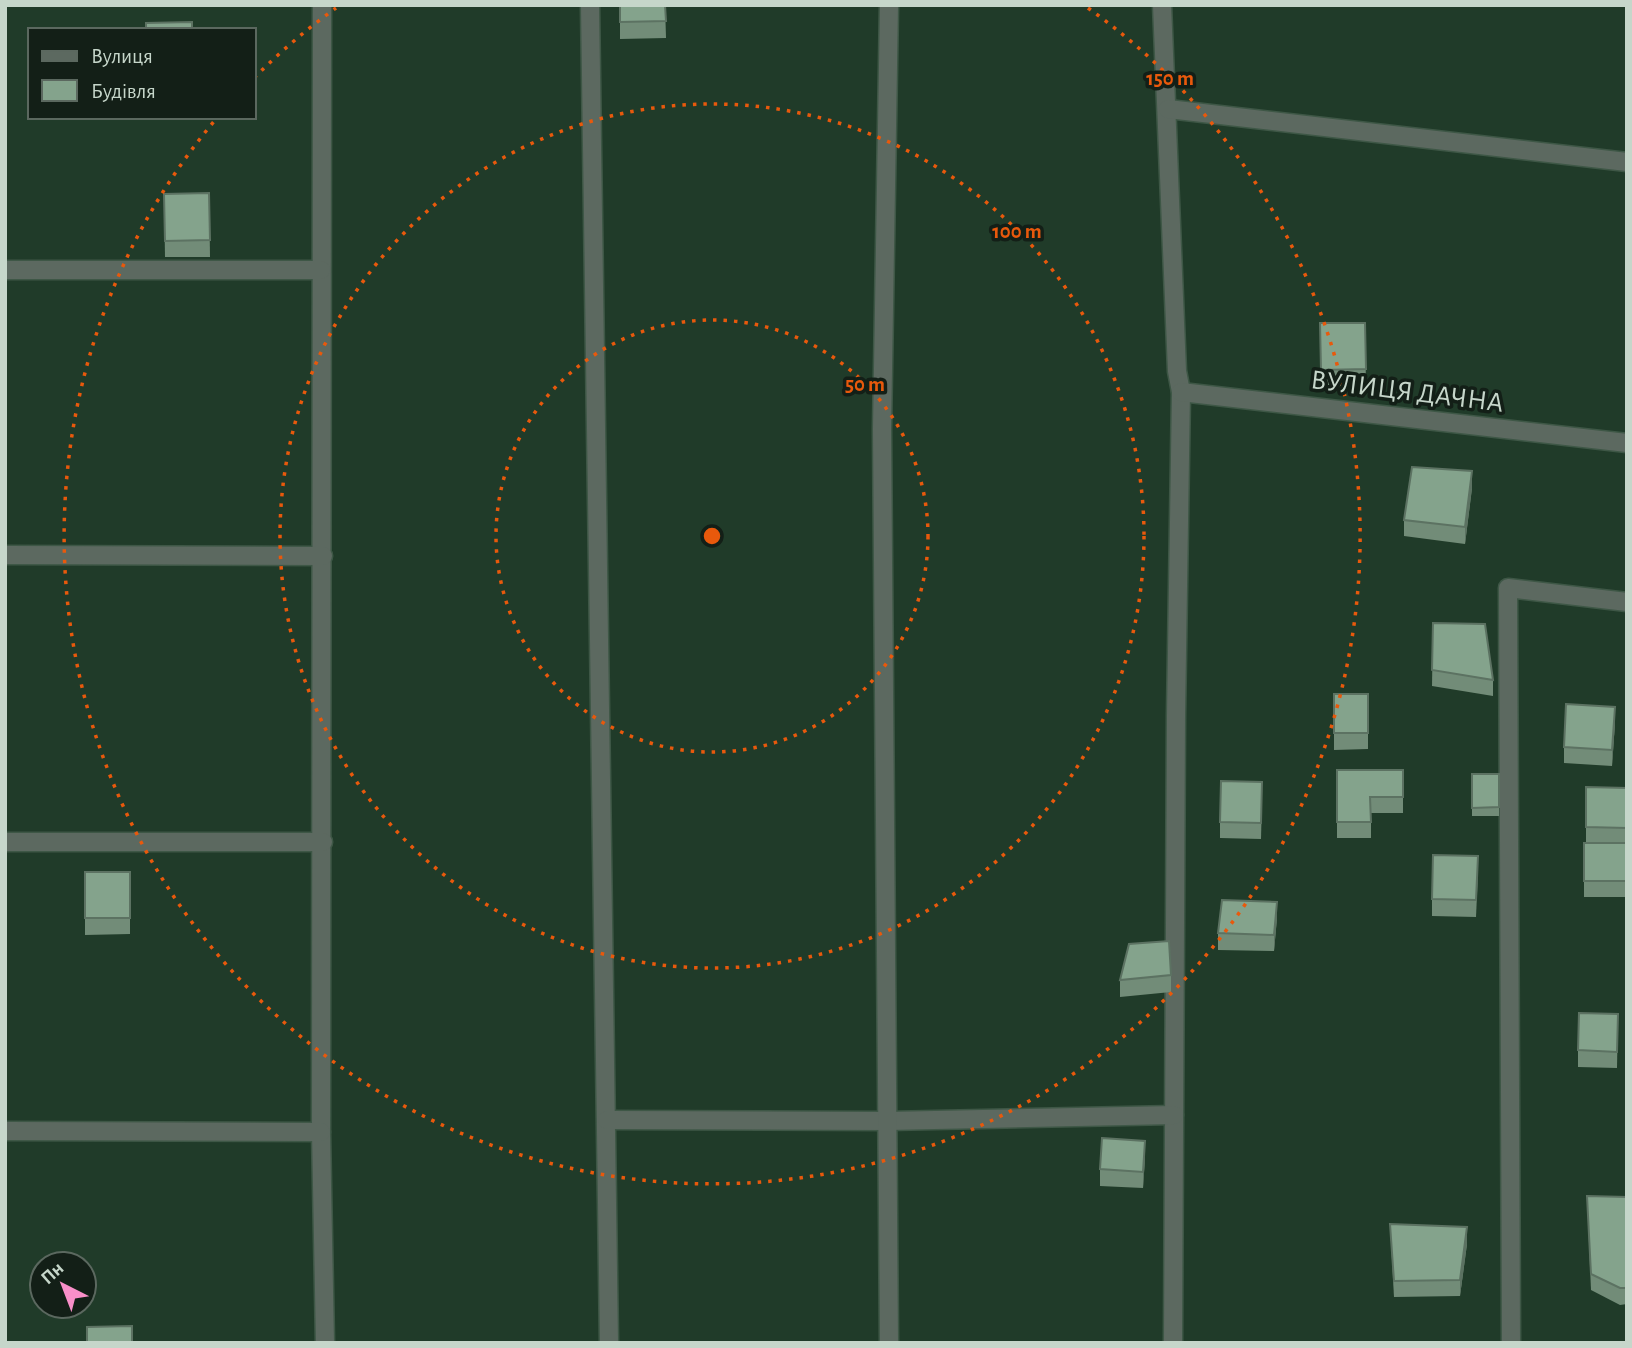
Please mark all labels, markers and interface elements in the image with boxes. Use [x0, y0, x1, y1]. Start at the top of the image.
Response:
legend [28, 28, 256, 119]
text: Вулиця [91, 46, 153, 67]
text: 150 m [1146, 68, 1194, 89]
text: Будівля [91, 81, 156, 102]
text: 100 m [992, 221, 1042, 242]
street label: ВУЛИЦЯ ДАЧНА [1309, 366, 1505, 418]
text: 50 m [845, 374, 885, 395]
centre of rings [700, 524, 724, 548]
north arrow [28, 1250, 98, 1320]
text: Пн [38, 1259, 68, 1288]

